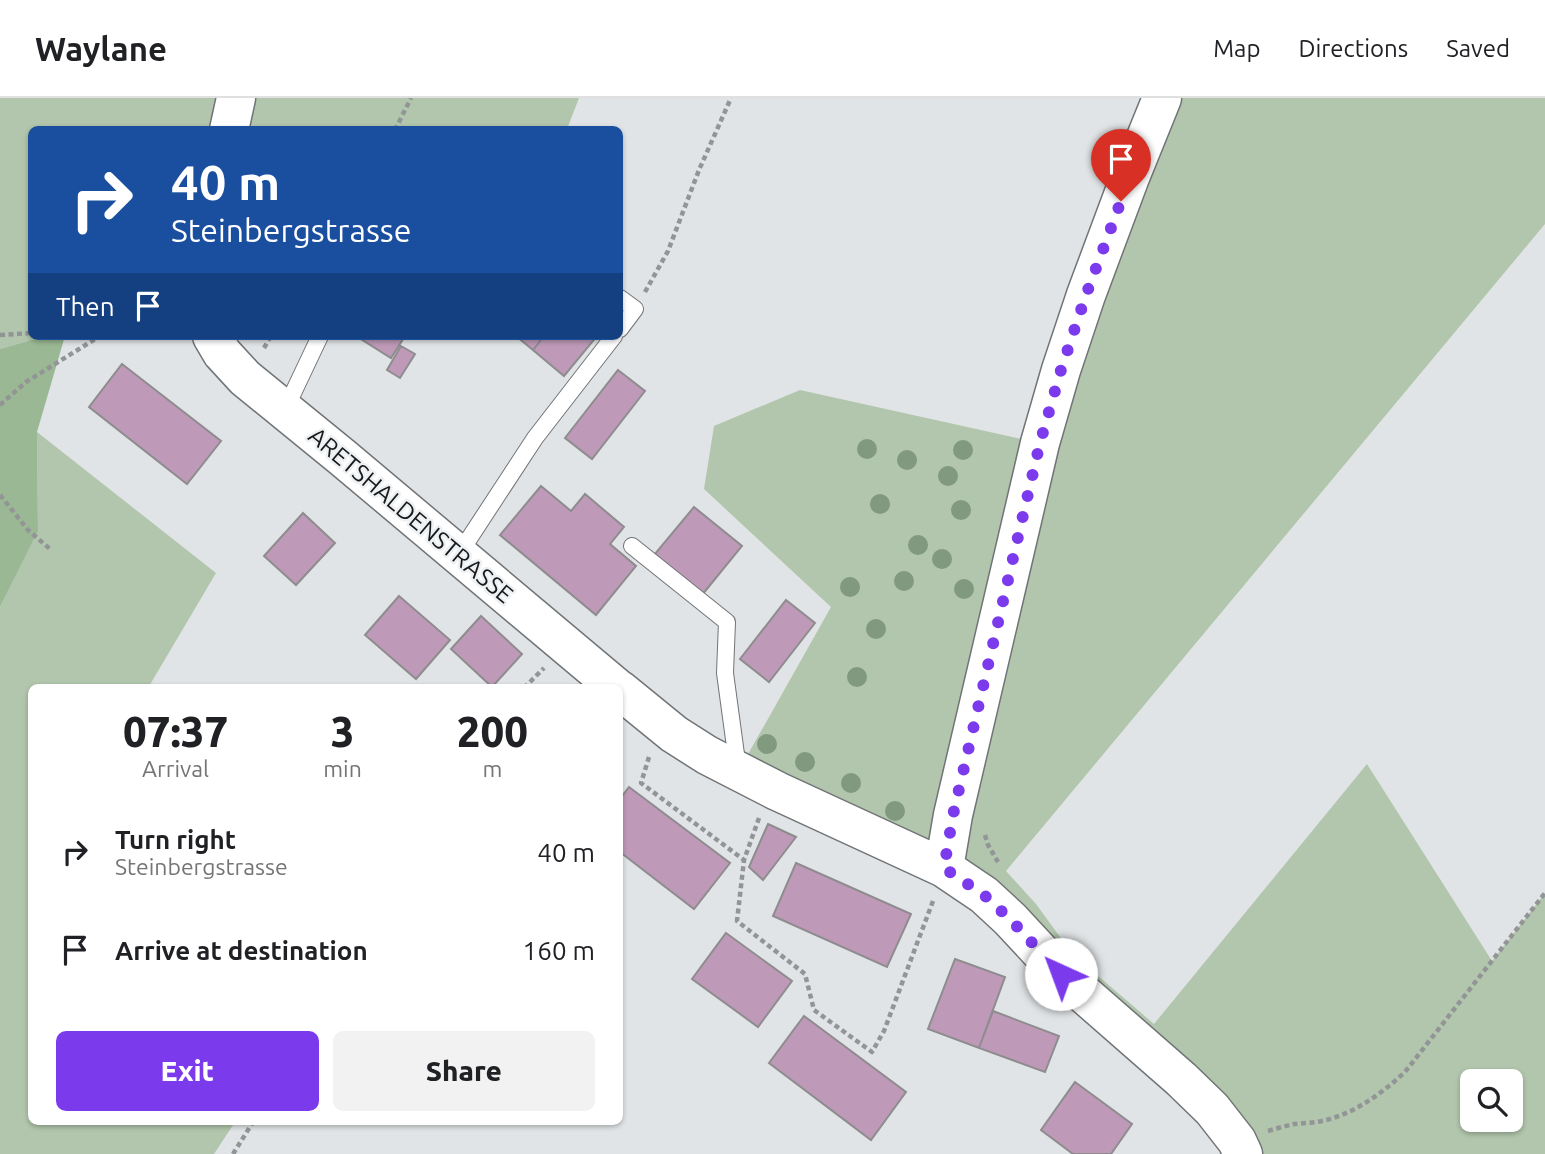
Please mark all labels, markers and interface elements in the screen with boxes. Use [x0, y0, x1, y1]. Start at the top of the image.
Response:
text: Waylane [35, 30, 167, 67]
text: Map [1213, 35, 1260, 62]
text: Directions [1298, 35, 1408, 62]
text: Saved [1446, 35, 1510, 62]
pin [1091, 129, 1151, 201]
icon: arrive [1102, 140, 1140, 178]
icon: right [56, 154, 147, 245]
text: 40 m [171, 154, 280, 209]
text: Steinbergstrasse [171, 212, 411, 248]
icon: arrive [129, 287, 167, 325]
text: Then [56, 292, 115, 321]
street label: ARETSHALDENSTRASSE [303, 422, 519, 608]
text: 07:37 [123, 708, 228, 755]
text: 3 [331, 708, 354, 755]
text: 200 [457, 708, 528, 755]
text: Arrival [142, 756, 209, 781]
text: min [323, 756, 362, 781]
text: m [482, 756, 502, 781]
text: Turn right [115, 825, 236, 854]
icon: right [56, 833, 94, 871]
text: 40 m [537, 838, 595, 867]
text: Steinbergstrasse [115, 854, 288, 879]
icon: arrive [56, 931, 94, 969]
text: Arrive at destination [115, 936, 368, 965]
text: 160 m [523, 936, 595, 965]
position arrow [1024, 937, 1098, 1011]
button: Exit [56, 1031, 319, 1111]
button: Share [333, 1031, 595, 1111]
map controls [1460, 1069, 1523, 1132]
button: search [1460, 1069, 1523, 1132]

